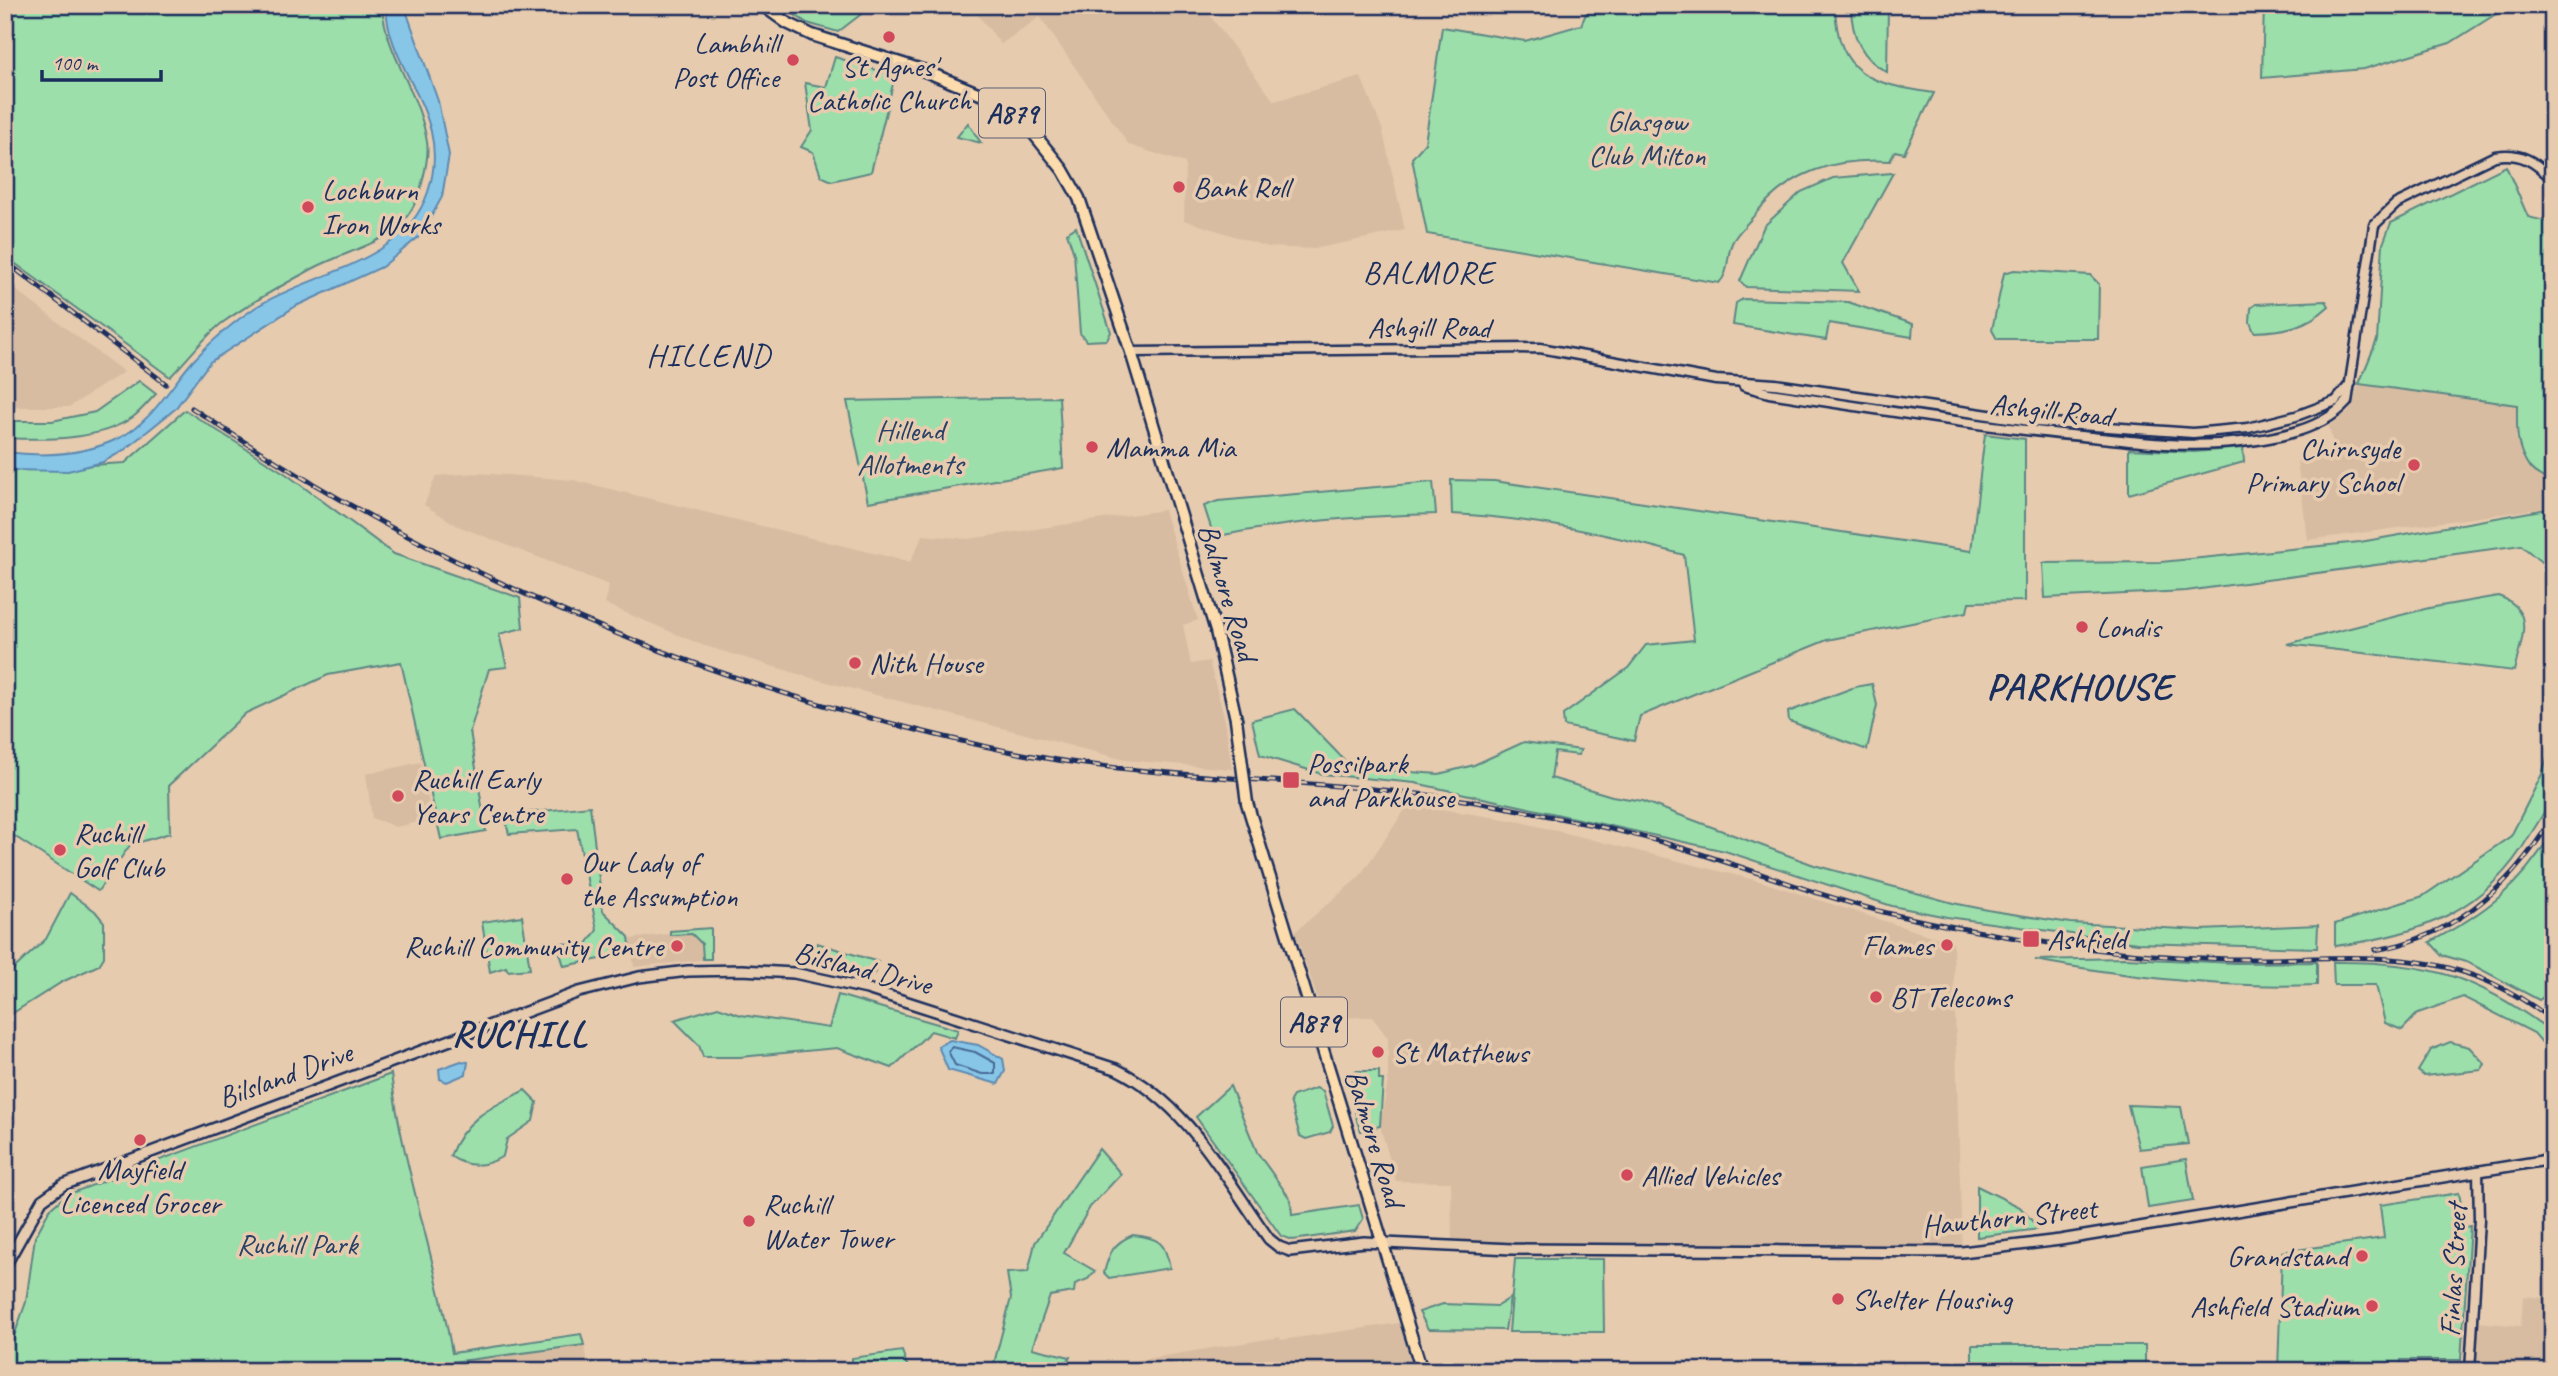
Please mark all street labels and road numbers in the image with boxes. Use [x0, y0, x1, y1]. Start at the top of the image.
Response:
road number: A879 [979, 88, 1045, 138]
street label: Ashgill Road [1368, 308, 1495, 346]
street label: Ashgill Road [1988, 385, 2118, 436]
street label: Balmore Road [1189, 519, 1268, 669]
street label: Bilsland Drive [791, 933, 938, 1004]
road number: A879 [1281, 998, 1347, 1046]
street label: Bilsland Drive [213, 1032, 359, 1117]
street label: Balmore Road [1336, 1065, 1415, 1215]
street label: Hawthorn Street [1920, 1189, 2101, 1245]
street label: Finlas Street [2431, 1199, 2476, 1337]

